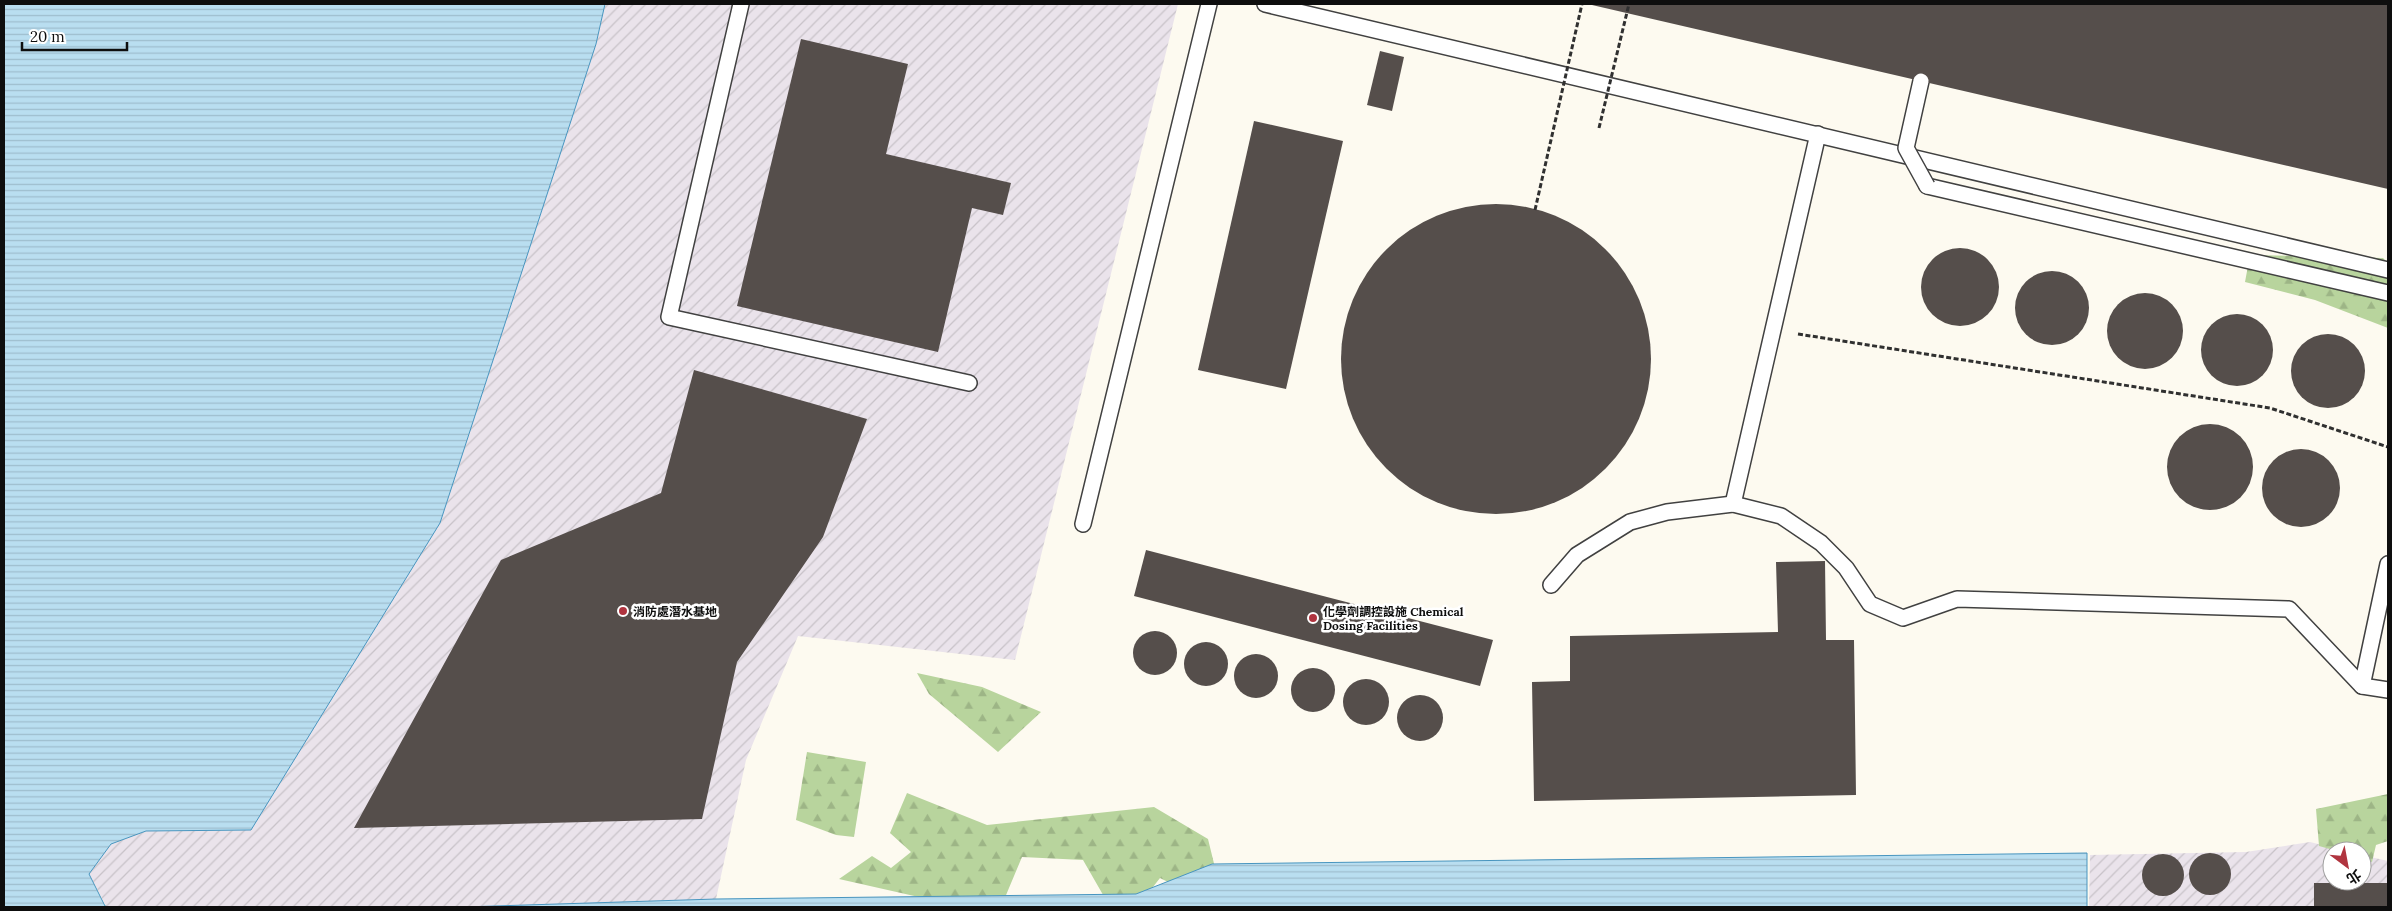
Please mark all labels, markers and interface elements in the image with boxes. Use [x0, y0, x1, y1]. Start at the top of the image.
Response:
scale bar [22, 20, 128, 52]
text: 20 m [30, 27, 65, 46]
place label: 消防處潛水基地 [633, 604, 717, 619]
place label: 化學劑調控設施 Chemical Dosing Facilities [1323, 604, 1464, 633]
marker: 消防處潛水基地 [617, 605, 629, 617]
marker: 化學劑調控設施 Chemical Dosing Facilities [1307, 612, 1319, 624]
north arrow [2322, 841, 2372, 891]
text: 北 [2343, 866, 2365, 888]

